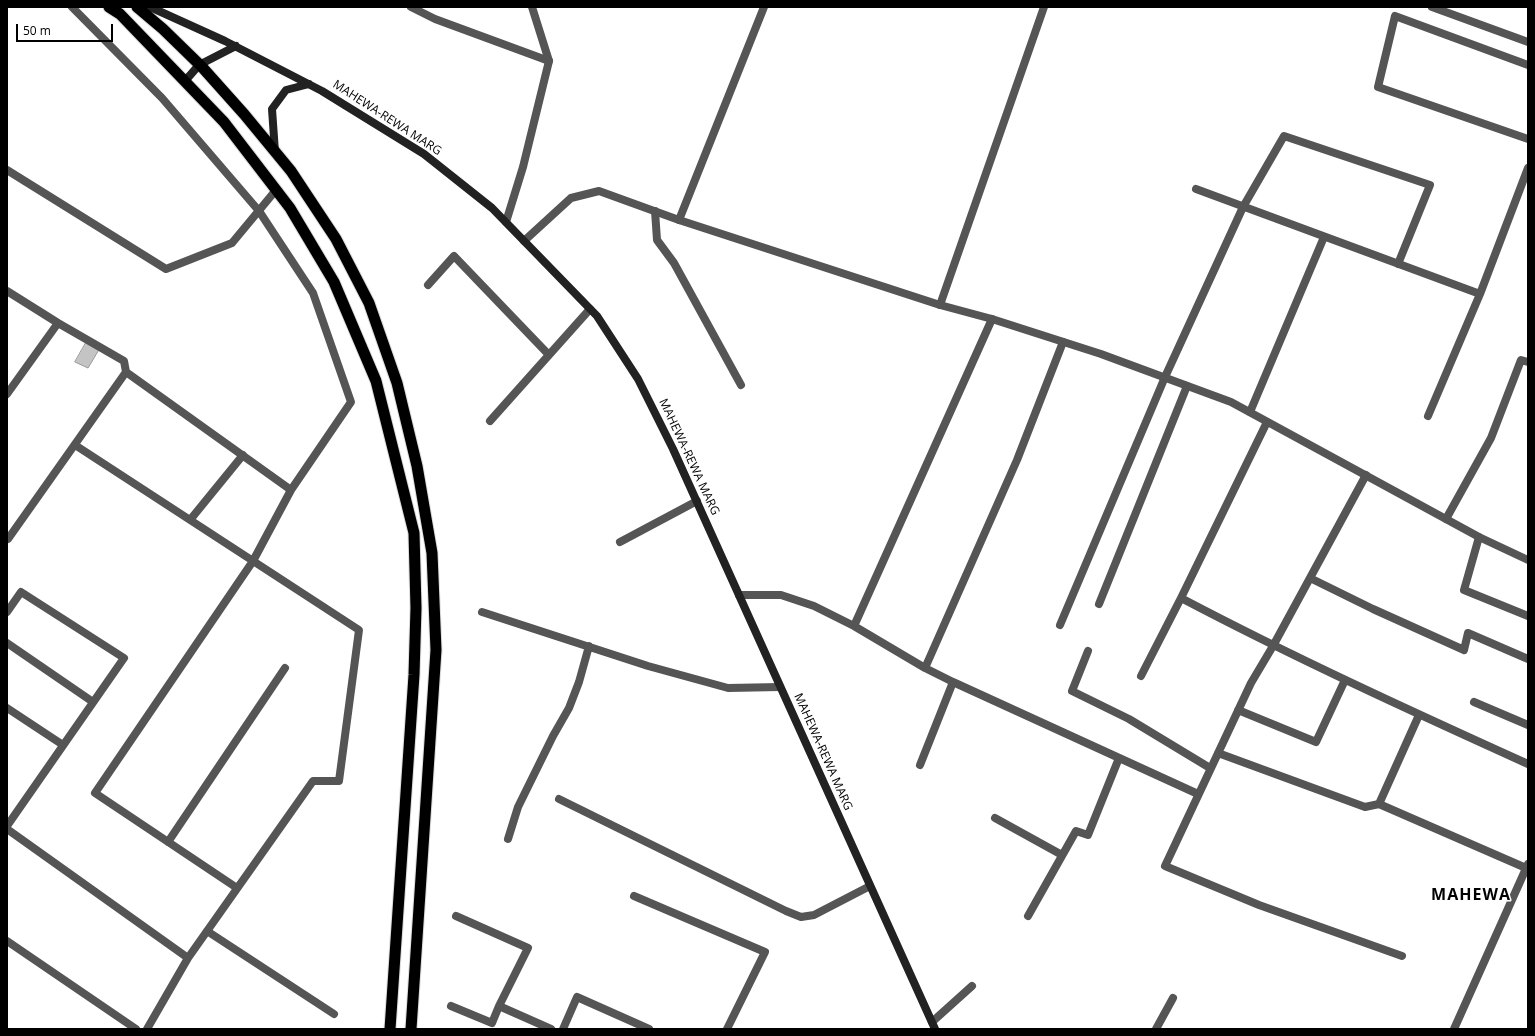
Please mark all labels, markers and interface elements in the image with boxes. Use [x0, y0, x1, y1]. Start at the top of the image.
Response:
scale bar [18, 16, 115, 42]
text: 50 m [23, 22, 51, 39]
street label: MAHEWA-REWA MARG [330, 77, 444, 159]
street label: MAHEWA-REWA MARG [656, 396, 722, 518]
street label: MAHEWA-REWA MARG [791, 691, 855, 813]
district label: MAHEWA [1431, 885, 1511, 905]

